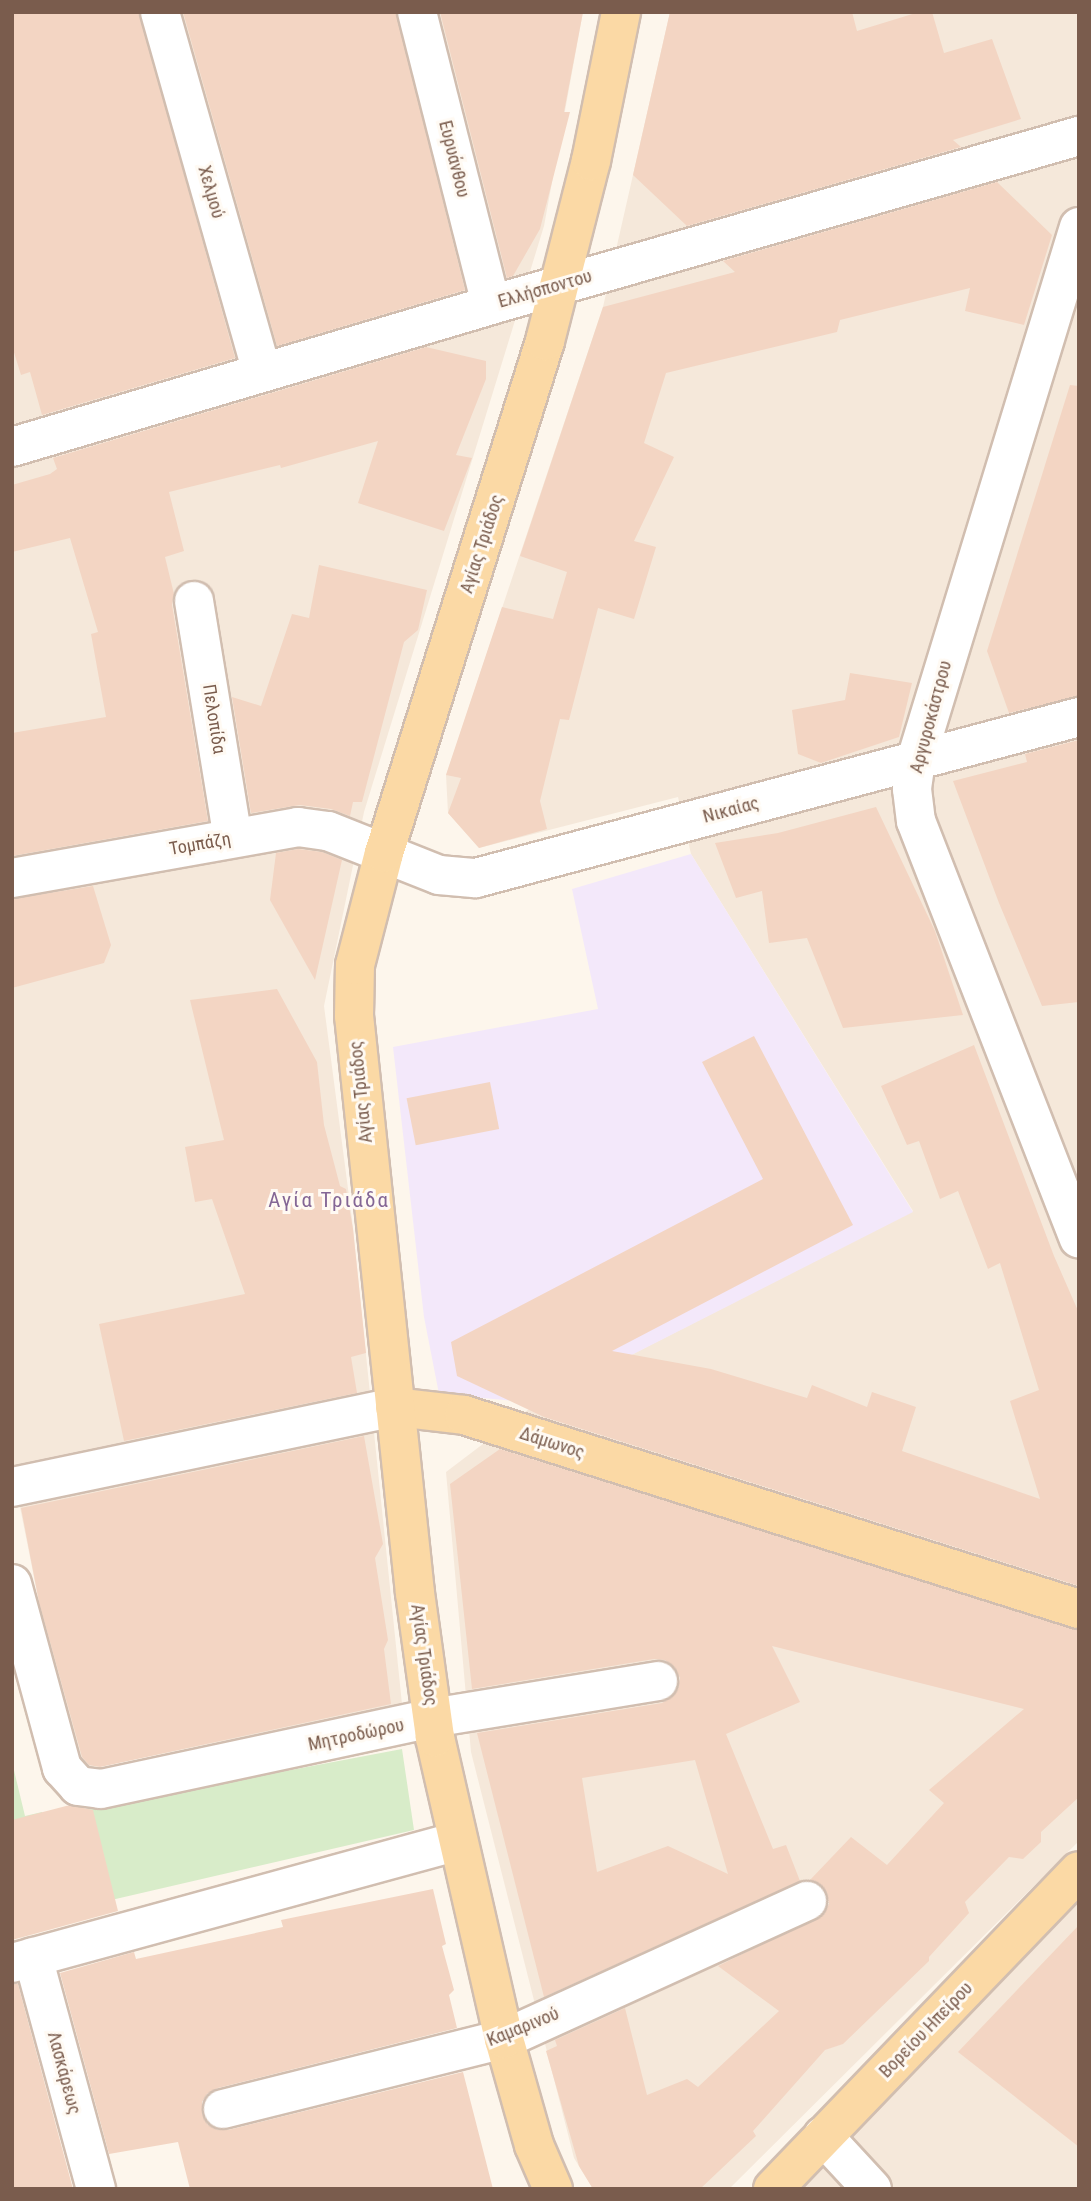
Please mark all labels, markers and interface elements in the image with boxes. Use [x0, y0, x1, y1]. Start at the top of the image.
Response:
street label: Ευρυάνθου [434, 118, 474, 200]
street label: Χελμού [193, 163, 229, 221]
street label: Ελλήσποντου [496, 265, 594, 313]
street label: Αγίας Τριάδος [456, 492, 508, 596]
street label: Αργυροκάστρου [906, 658, 956, 776]
street label: Πελοπίδα [198, 683, 230, 755]
street label: Νικαίας [701, 792, 761, 828]
street label: Τομπάζη [168, 828, 232, 860]
street label: Αγίας Τριάδος [345, 1040, 377, 1144]
district label: Αγία Τριάδα [270, 1187, 388, 1213]
street label: Δάμωνος [517, 1422, 587, 1464]
street label: Αγίας Τριάδος [406, 1603, 442, 1707]
street label: Μητροδώρου [306, 1714, 406, 1756]
street label: Βορείου Ηπείρου [875, 1978, 977, 2082]
street label: Καμαρινού [484, 2003, 562, 2051]
street label: Λασκάρεως [43, 2029, 85, 2117]

